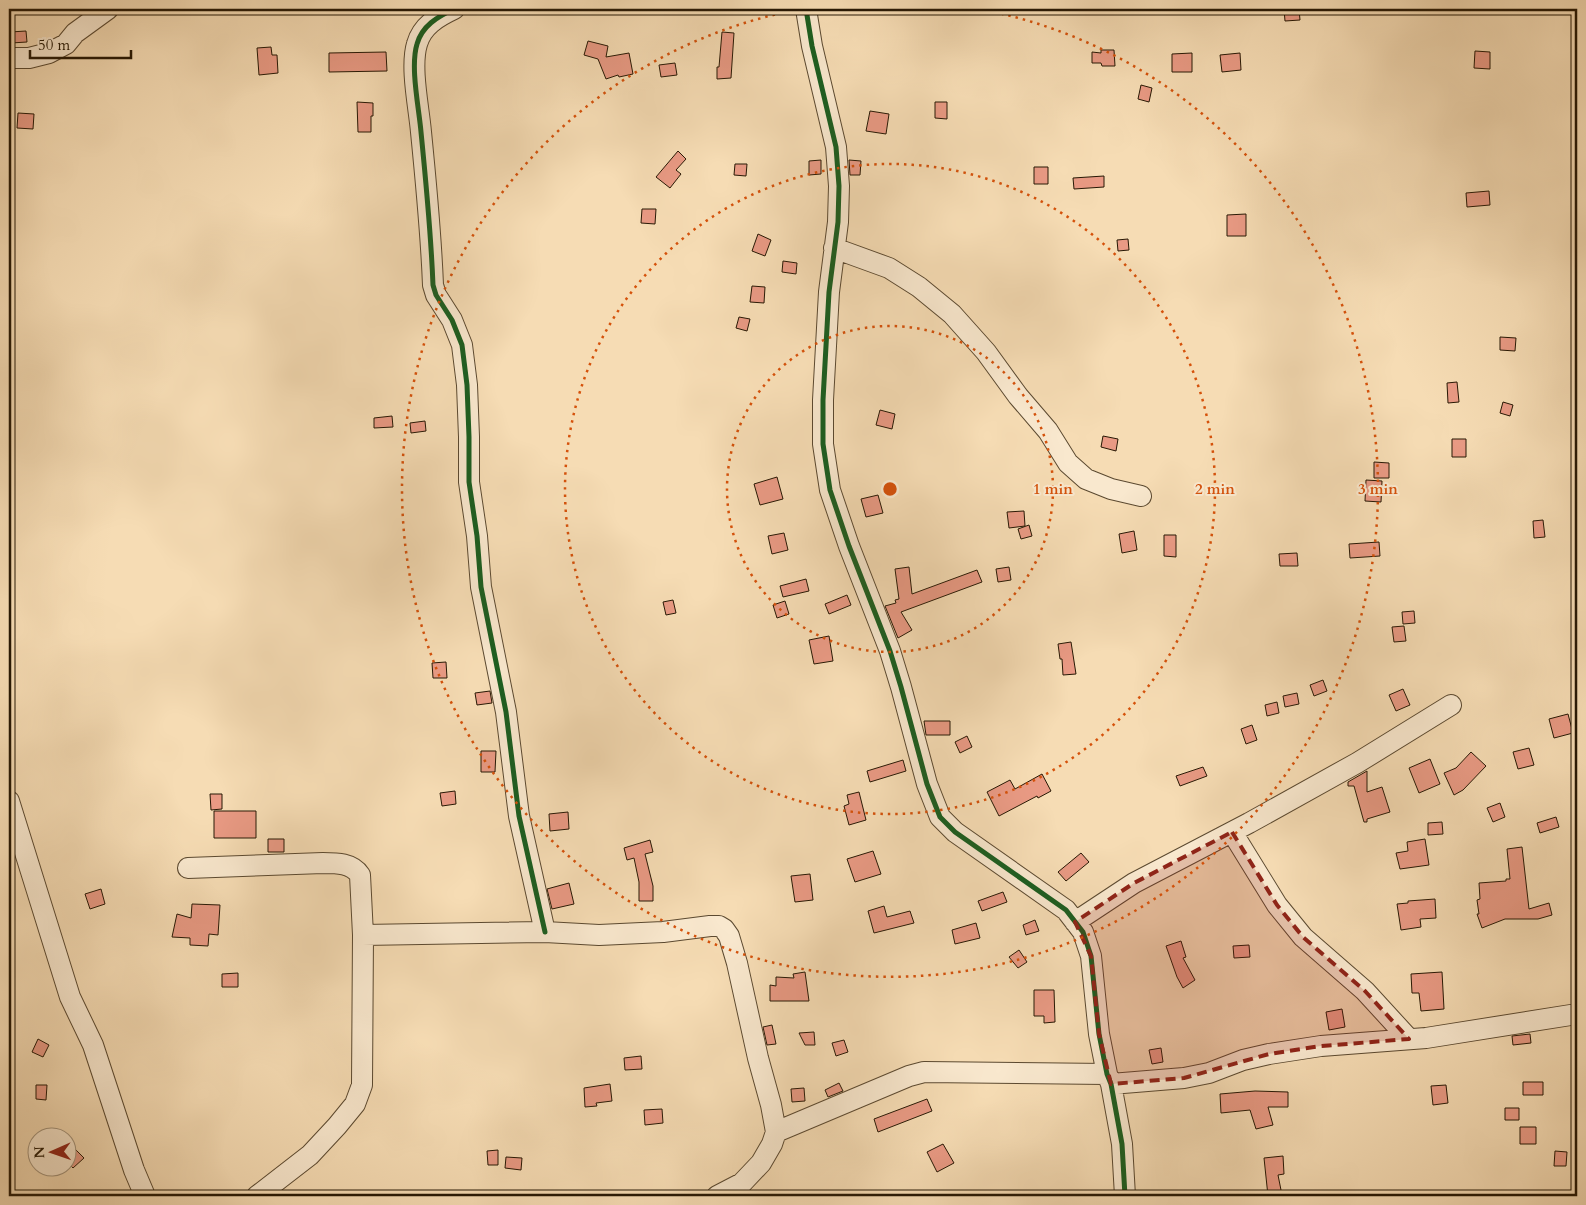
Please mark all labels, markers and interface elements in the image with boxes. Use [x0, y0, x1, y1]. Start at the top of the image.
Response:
scale bar [30, 28, 131, 60]
text: 50 m [38, 35, 70, 55]
text: 1 min [1033, 479, 1073, 499]
text: 2 min [1195, 479, 1235, 499]
text: 3 min [1358, 479, 1398, 499]
centre of rings [881, 480, 899, 498]
north arrow [28, 1128, 78, 1178]
text: N [30, 1146, 49, 1159]

